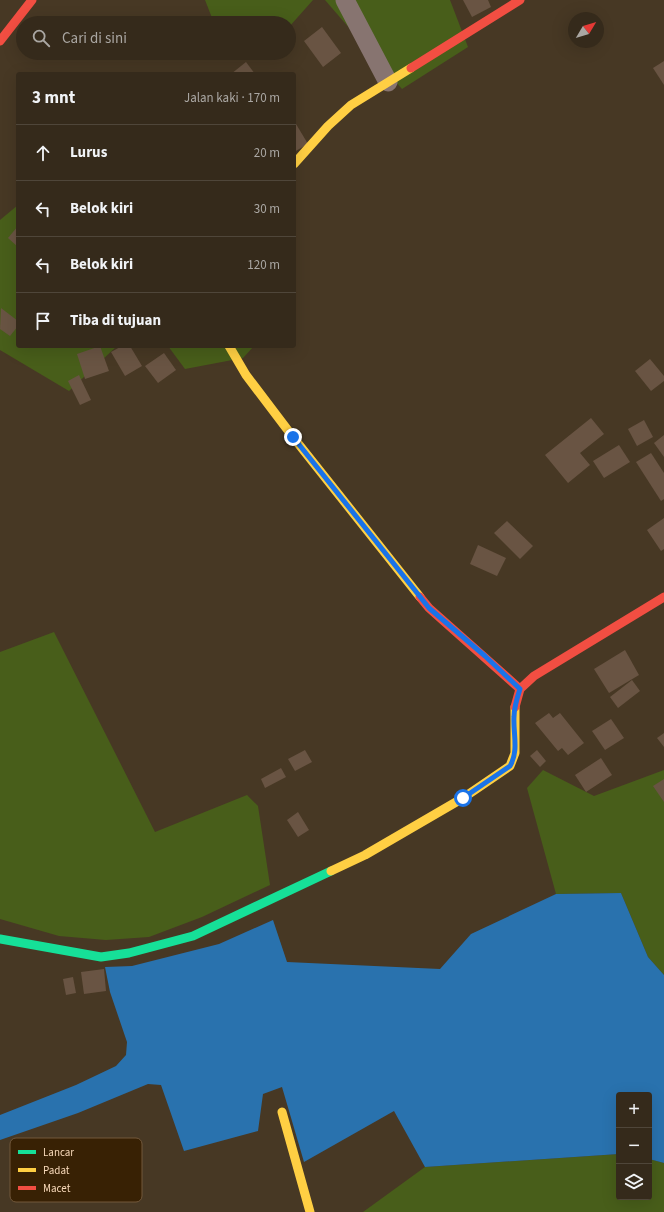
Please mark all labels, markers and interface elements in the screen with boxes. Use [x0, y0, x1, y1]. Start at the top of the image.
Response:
north arrow [568, 12, 604, 48]
search box [16, 16, 296, 60]
icon: search [30, 27, 52, 49]
text: Cari di sini [62, 28, 127, 49]
text: 3 mnt [32, 86, 75, 110]
text: Jalan kaki · 170 m [184, 89, 280, 107]
icon: ahead [32, 142, 54, 164]
text: Lurus [70, 142, 107, 163]
text: 20 m [254, 144, 280, 162]
icon: left [32, 198, 54, 220]
text: Belok kiri [70, 198, 133, 219]
text: 30 m [254, 200, 280, 218]
icon: left [32, 254, 54, 276]
text: Belok kiri [70, 254, 133, 275]
text: 120 m [247, 256, 280, 274]
icon: arrive [32, 310, 54, 332]
text: Tiba di tujuan [70, 310, 161, 331]
route end [284, 428, 302, 446]
route start [454, 789, 472, 807]
map controls [616, 1092, 652, 1200]
button: + [616, 1092, 652, 1128]
button: − [616, 1128, 652, 1164]
legend [10, 1138, 142, 1202]
text: Lancar [43, 1145, 74, 1160]
text: Padat [43, 1163, 70, 1178]
button: layers [616, 1164, 652, 1200]
text: Macet [43, 1181, 71, 1196]

